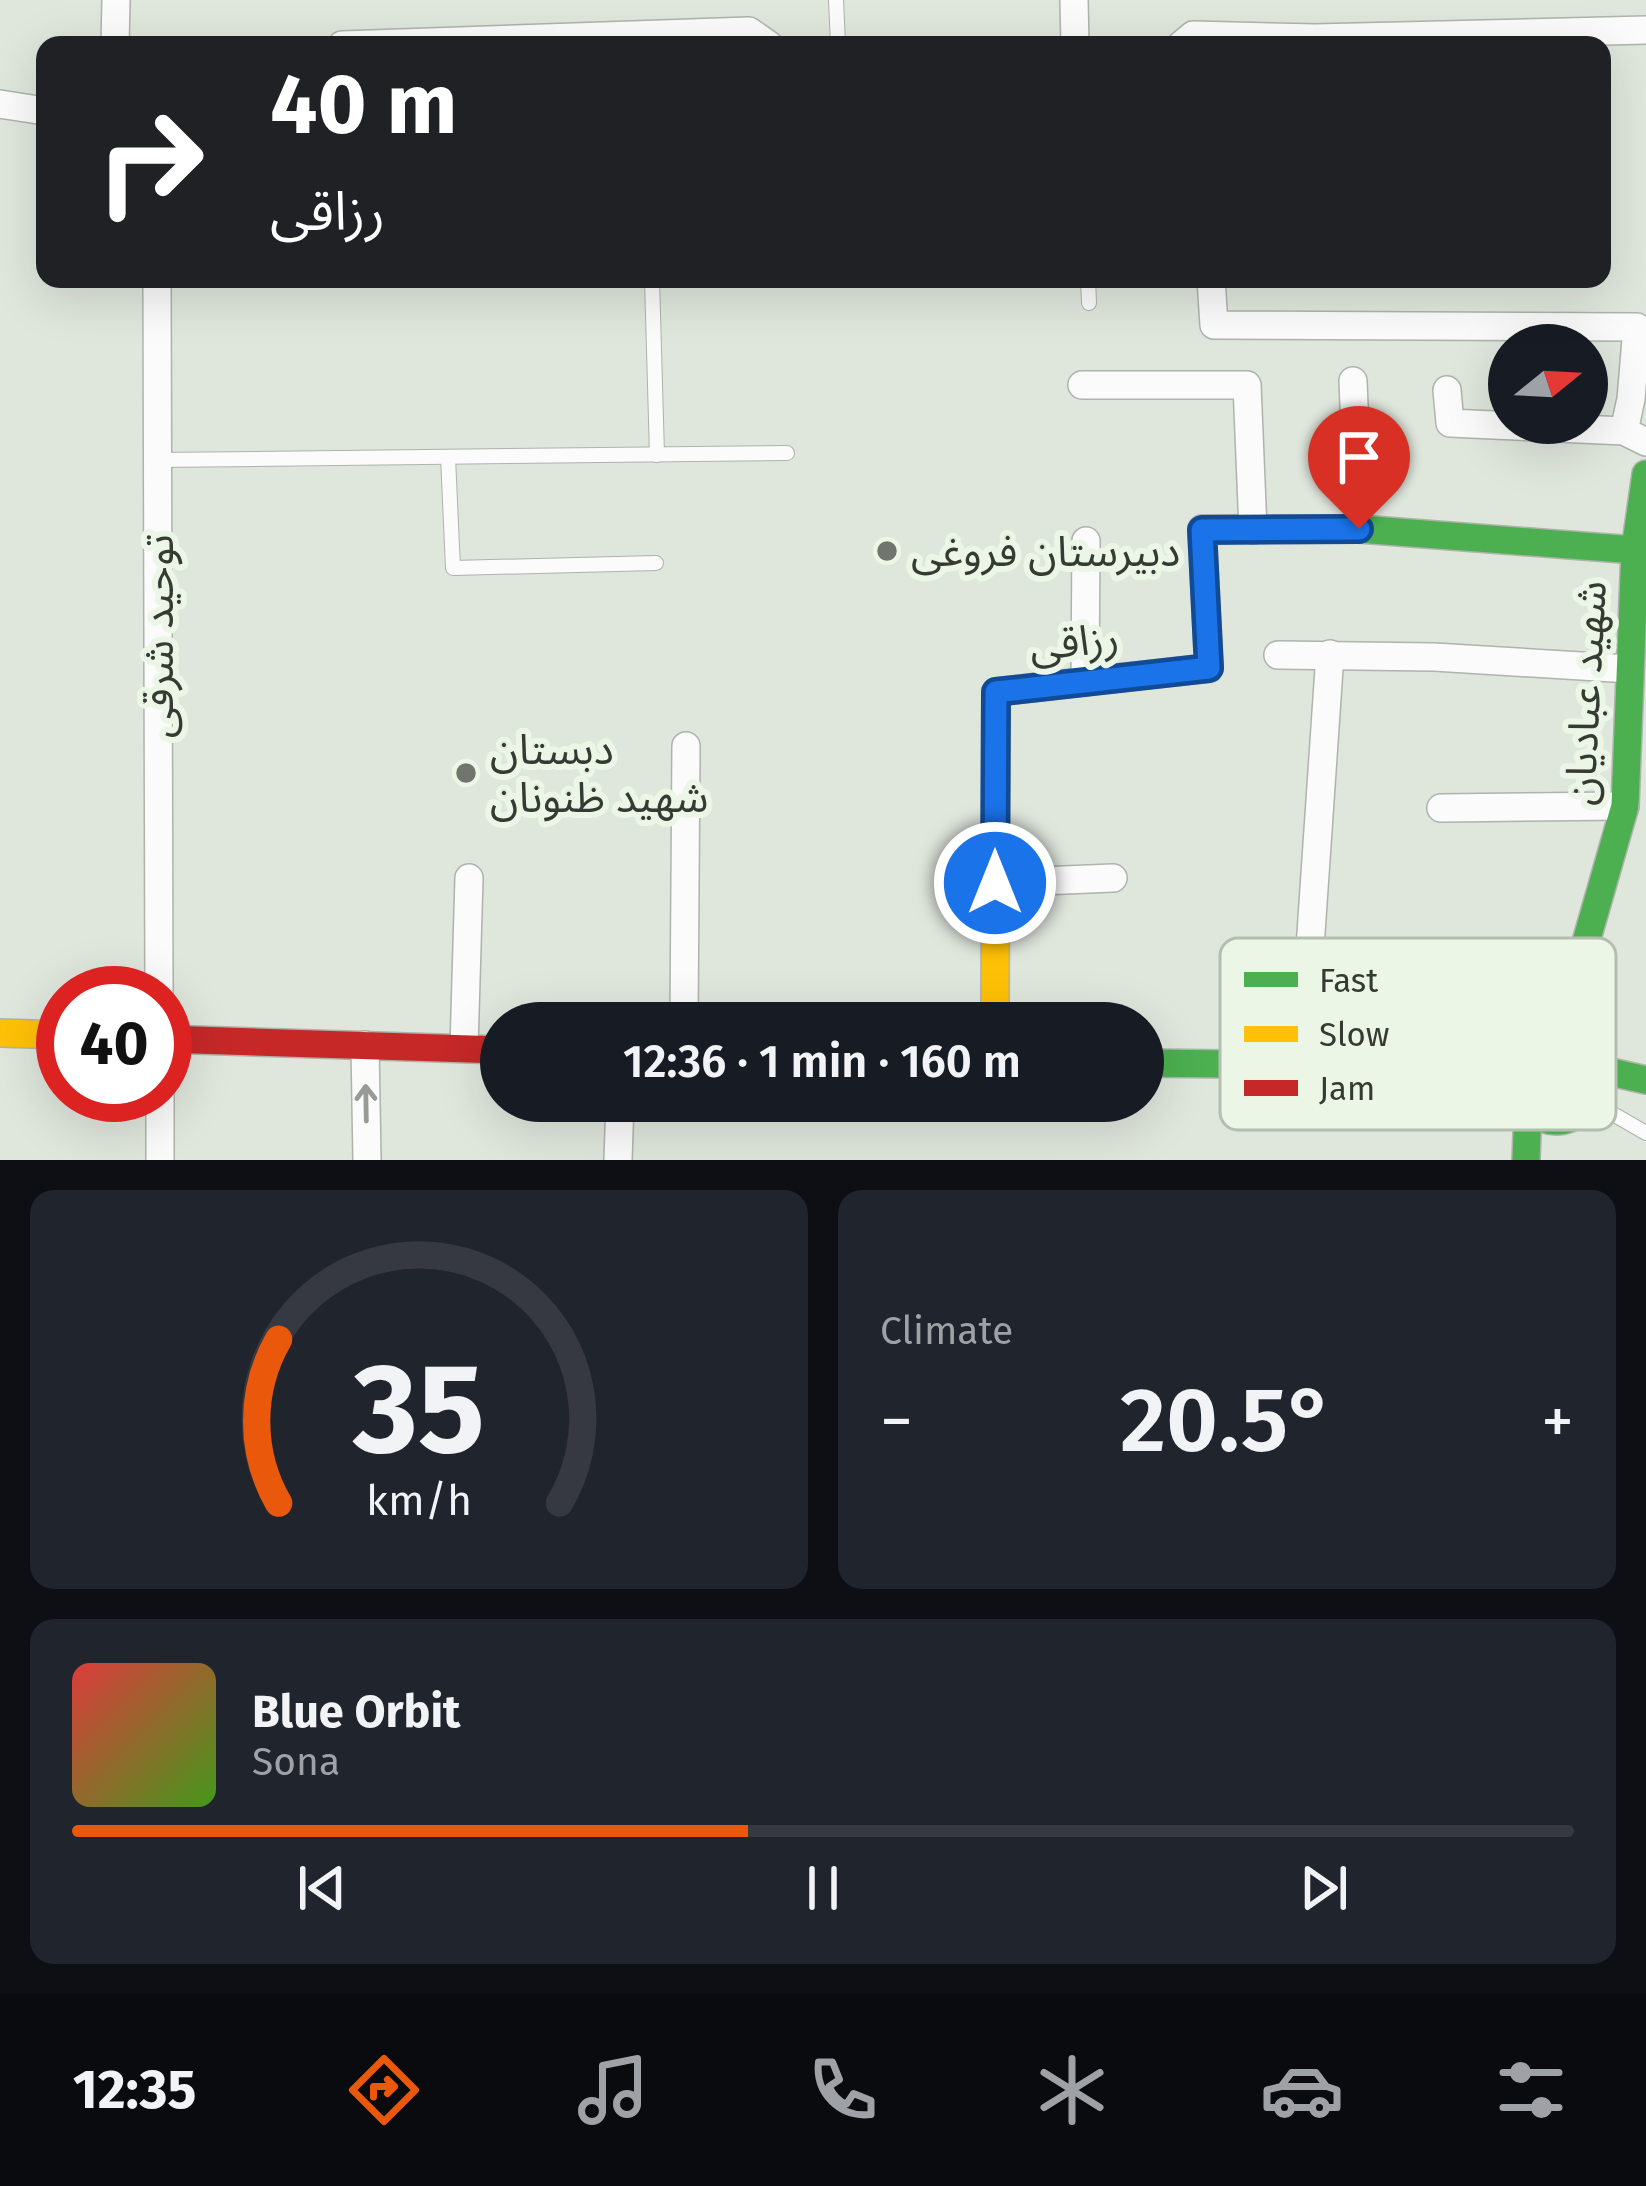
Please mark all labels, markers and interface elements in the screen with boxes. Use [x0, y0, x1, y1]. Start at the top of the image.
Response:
text: 40 m [270, 54, 458, 155]
icon: right [72, 84, 228, 240]
text: رزاقی [270, 180, 385, 244]
north arrow [1488, 324, 1608, 444]
map controls [1488, 324, 1608, 444]
pin [1308, 406, 1410, 529]
icon: arrive [1326, 424, 1392, 490]
place label: دبیرستان فروغی [911, 527, 1180, 577]
street label: توحید شرقی [134, 534, 184, 738]
marker: دبیرستان فروغی [874, 538, 900, 564]
street label: شهید عبادیان [1555, 580, 1617, 807]
street label: رزاقی [1027, 612, 1121, 672]
place label: دبستان شهید ظنونان [490, 725, 708, 823]
marker: دبستان شهید ظنونان [453, 760, 479, 786]
position arrow [932, 820, 1058, 946]
legend [1220, 938, 1616, 1130]
text: Fast [1319, 961, 1378, 1001]
speed limit sign: 40 [36, 966, 192, 1122]
text: Slow [1319, 1015, 1389, 1055]
text: 12:36 · 1 min · 160 m [623, 1035, 1021, 1089]
text: Jam [1319, 1069, 1375, 1109]
one-way arrow [355, 1084, 377, 1123]
text: Climate [880, 1308, 1013, 1354]
text: 35 [352, 1335, 485, 1485]
text: 20.5° [1120, 1367, 1334, 1475]
text: − [880, 1382, 913, 1461]
text: + [1541, 1382, 1574, 1461]
text: km/h [366, 1474, 472, 1525]
text: Blue Orbit [252, 1685, 460, 1739]
text: Sona [252, 1739, 340, 1785]
icon: previous [289, 1855, 355, 1921]
icon: pause [790, 1855, 856, 1921]
icon: next [1291, 1855, 1357, 1921]
icon: directions [342, 2048, 426, 2132]
icon: music [571, 2048, 655, 2132]
icon: phone [801, 2048, 885, 2132]
icon: climate [1030, 2048, 1114, 2132]
icon: car [1260, 2048, 1344, 2132]
icon: filters [1489, 2048, 1573, 2132]
text: 12:35 [73, 2058, 197, 2122]

